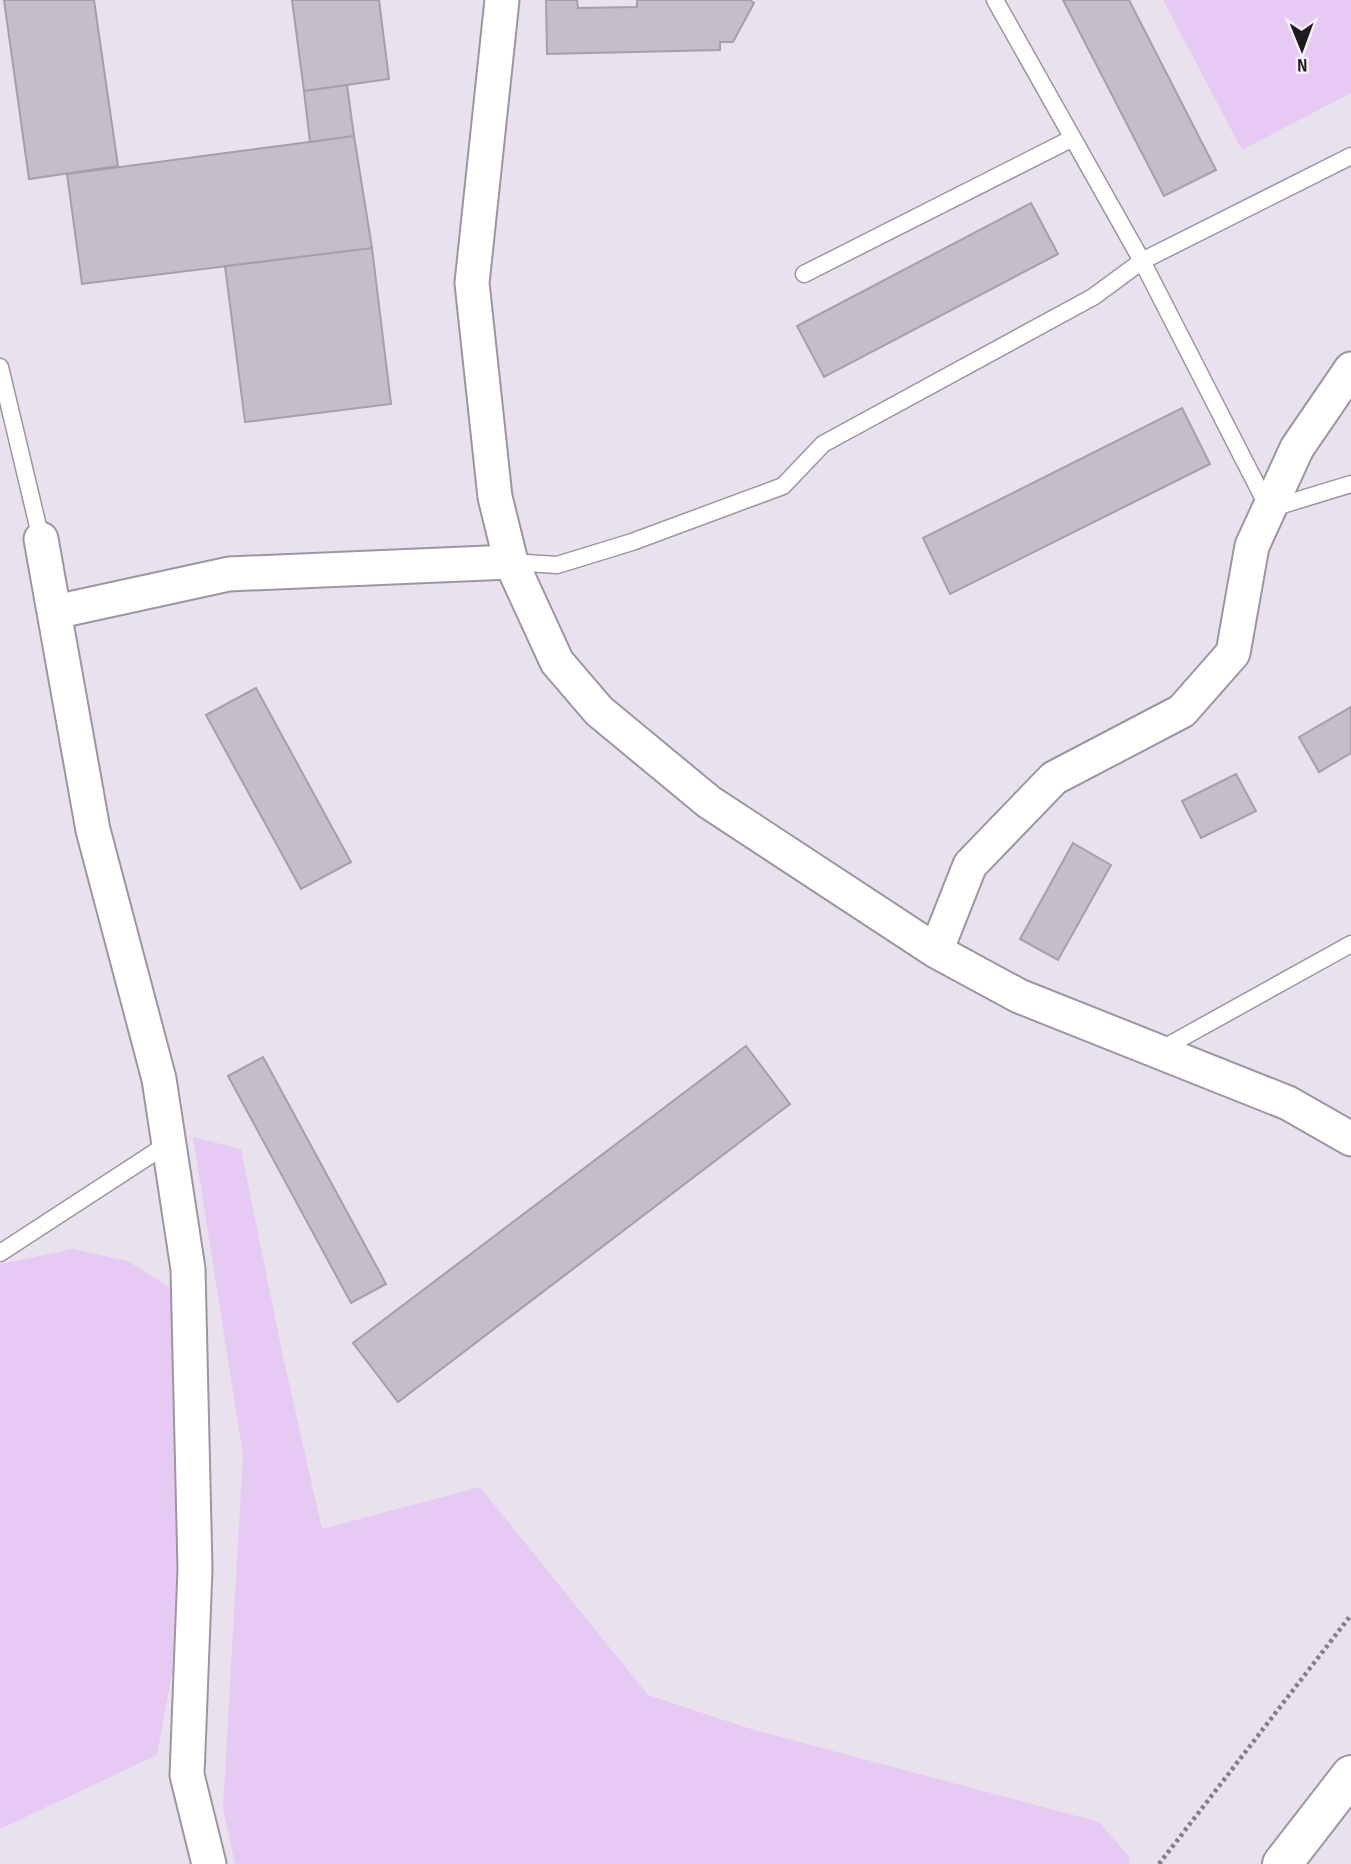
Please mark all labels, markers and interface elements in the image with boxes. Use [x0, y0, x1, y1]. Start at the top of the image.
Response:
north arrow [1267, 14, 1337, 84]
text: N [1297, 53, 1308, 76]

